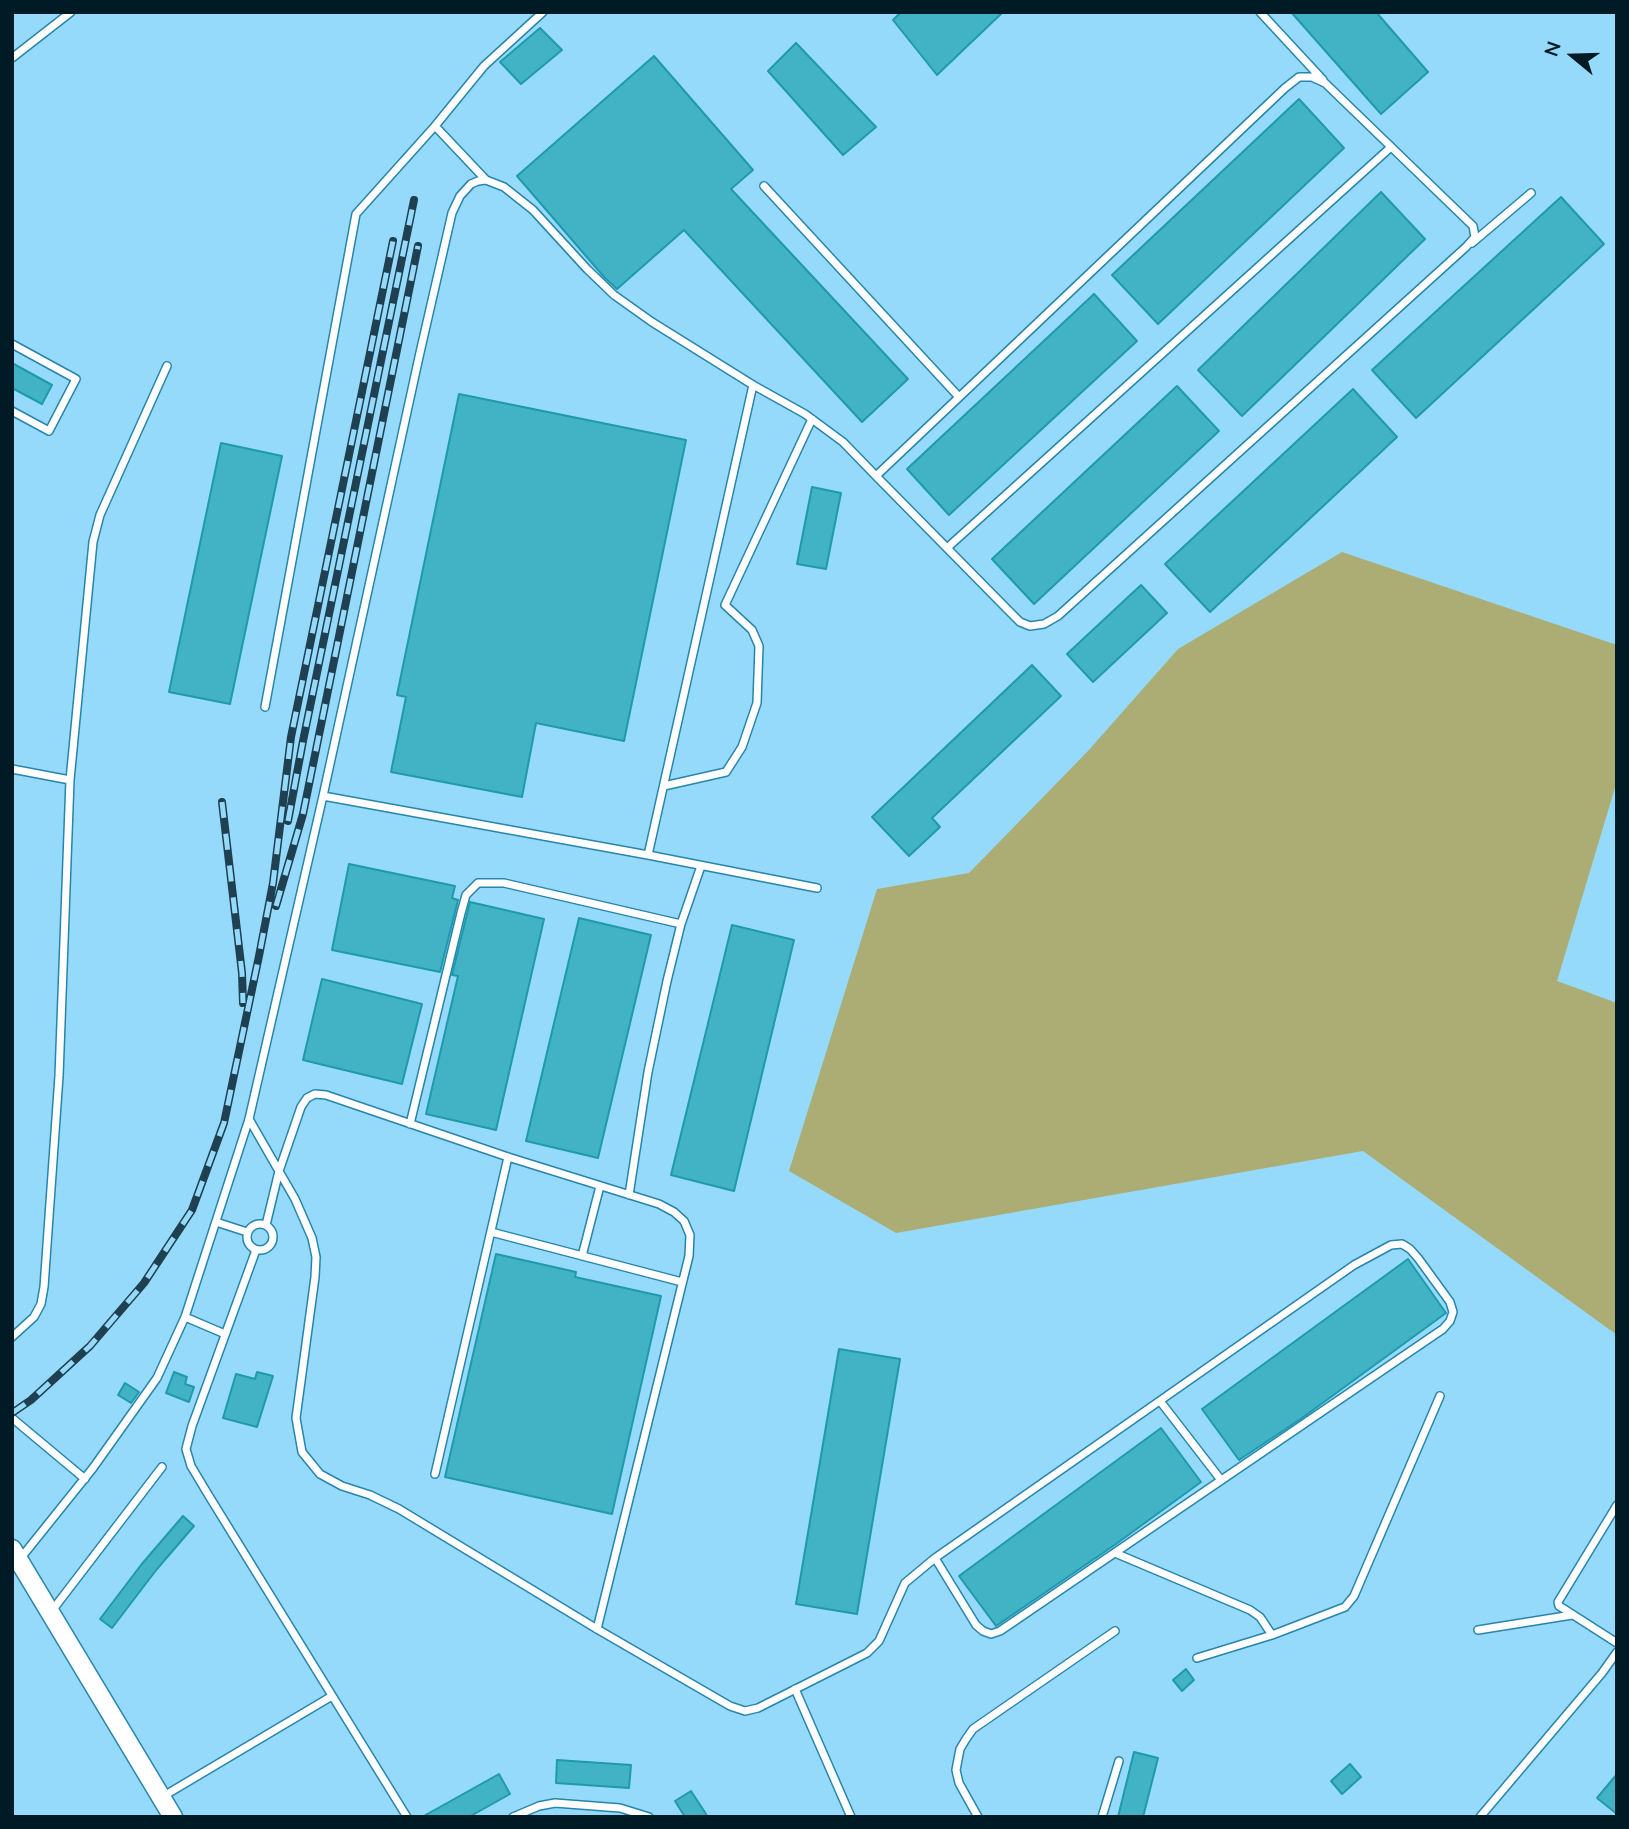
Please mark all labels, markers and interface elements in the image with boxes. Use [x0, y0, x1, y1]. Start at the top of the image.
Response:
north arrow [1538, 21, 1608, 91]
text: N [1539, 38, 1568, 60]

